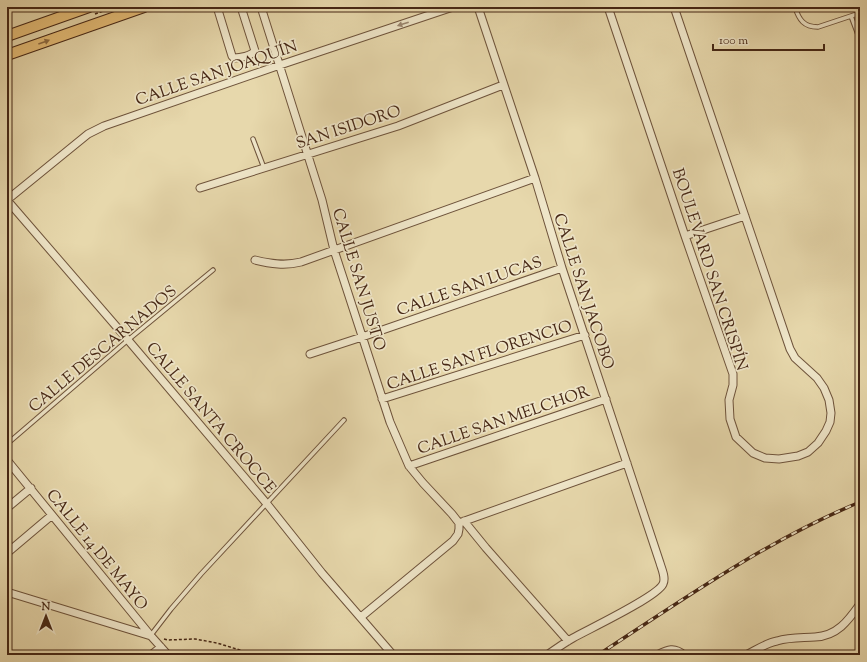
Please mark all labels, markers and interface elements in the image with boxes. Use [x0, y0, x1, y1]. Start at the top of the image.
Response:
one-way arrow [397, 21, 409, 27]
scale bar [713, 26, 824, 52]
text: 100 m [719, 32, 748, 50]
street label: CALLE SAN JOAQUÍN [133, 36, 301, 113]
one-way arrow [38, 38, 50, 44]
street label: SAN ISIDORO [293, 101, 404, 156]
street label: BOULEVARD SAN CRISPÍN [665, 166, 752, 374]
street label: CALLE SAN JUSTO [325, 206, 390, 354]
street label: CALLE SAN JACOBO [547, 211, 619, 373]
street label: CALLE SAN LUCAS [394, 252, 546, 323]
street label: CALLE DESCARNADOS [24, 281, 183, 419]
street label: CALLE SAN FLORENCIO [384, 316, 575, 397]
street label: CALLE SANTA CROCCE [140, 338, 281, 500]
street label: CALLE SAN MELCHOR [415, 381, 593, 462]
street label: CALLE 14 DE MAYO [40, 485, 152, 616]
north arrow [26, 596, 66, 636]
text: N [41, 599, 51, 615]

